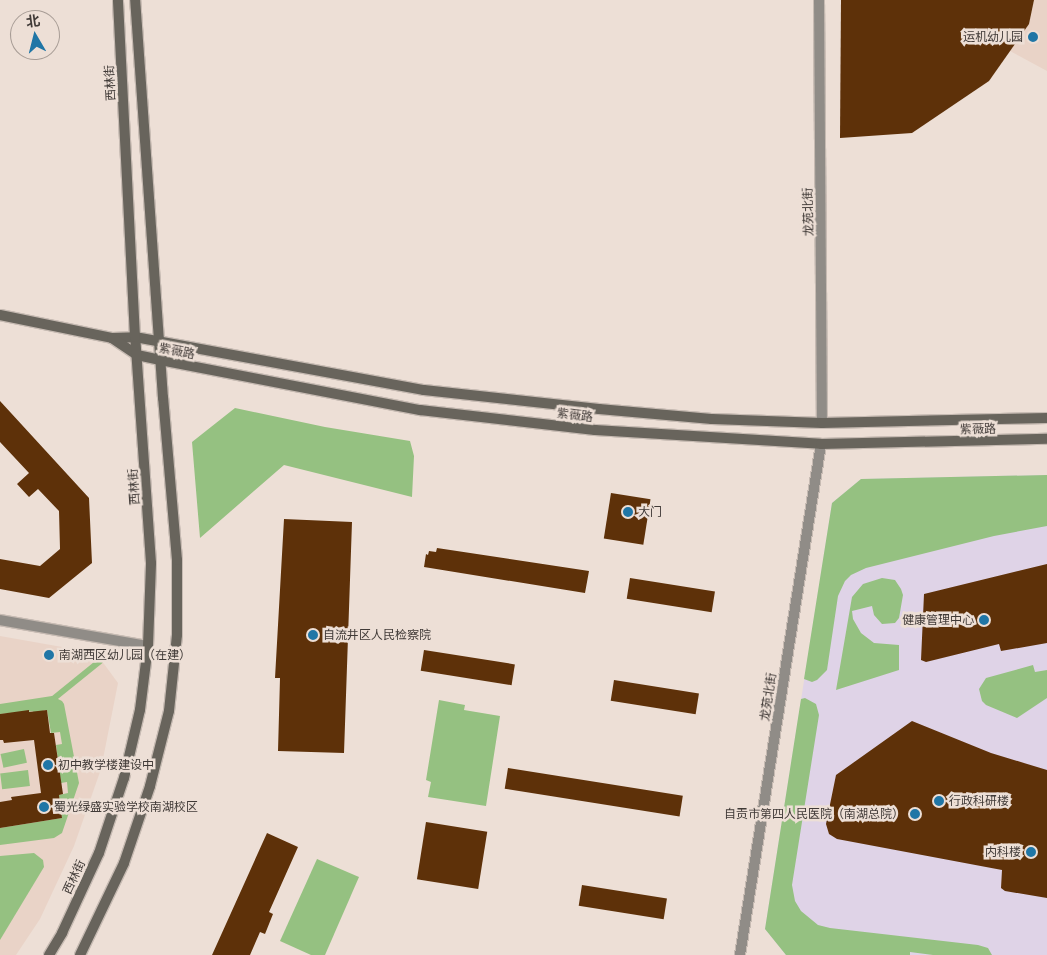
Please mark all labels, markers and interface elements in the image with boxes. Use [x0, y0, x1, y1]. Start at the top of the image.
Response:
north arrow [10, 10, 60, 60]
text: 北 [25, 11, 41, 31]
place label: 运机幼儿园 [963, 30, 1023, 44]
marker: 运机幼儿园 [1027, 31, 1039, 43]
street label: 西林街 [102, 65, 118, 101]
street label: 龙苑北街 [800, 188, 816, 236]
street label: 紫薇路 [158, 340, 196, 362]
street label: 紫薇路 [556, 406, 594, 424]
street label: 紫薇路 [960, 421, 996, 437]
street label: 西林街 [126, 469, 142, 505]
place label: 大门 [638, 505, 662, 519]
marker: 大门 [622, 506, 634, 518]
place label: 健康管理中心 [902, 613, 974, 627]
marker: 健康管理中心 [978, 614, 990, 626]
place label: 自流井区人民检察院 [323, 628, 431, 642]
marker: 自流井区人民检察院 [307, 629, 319, 641]
place label: 南湖西区幼儿园（在建） [59, 648, 191, 662]
marker: 南湖西区幼儿园（在建） [43, 649, 55, 661]
street label: 龙苑北街 [757, 672, 779, 722]
place label: 初中教学楼建设中 [58, 758, 154, 772]
marker: 初中教学楼建设中 [42, 759, 54, 771]
place label: 行政科研楼 [949, 794, 1009, 808]
marker: 行政科研楼 [933, 795, 945, 807]
place label: 蜀光绿盛实验学校南湖校区 [54, 800, 198, 814]
marker: 蜀光绿盛实验学校南湖校区 [38, 801, 50, 813]
place label: 自贡市第四人民医院（南湖总院） [724, 807, 904, 821]
marker: 自贡市第四人民医院（南湖总院） [908, 807, 922, 821]
place label: 内科楼 [985, 845, 1021, 859]
marker: 内科楼 [1025, 846, 1037, 858]
street label: 西林街 [60, 858, 88, 896]

